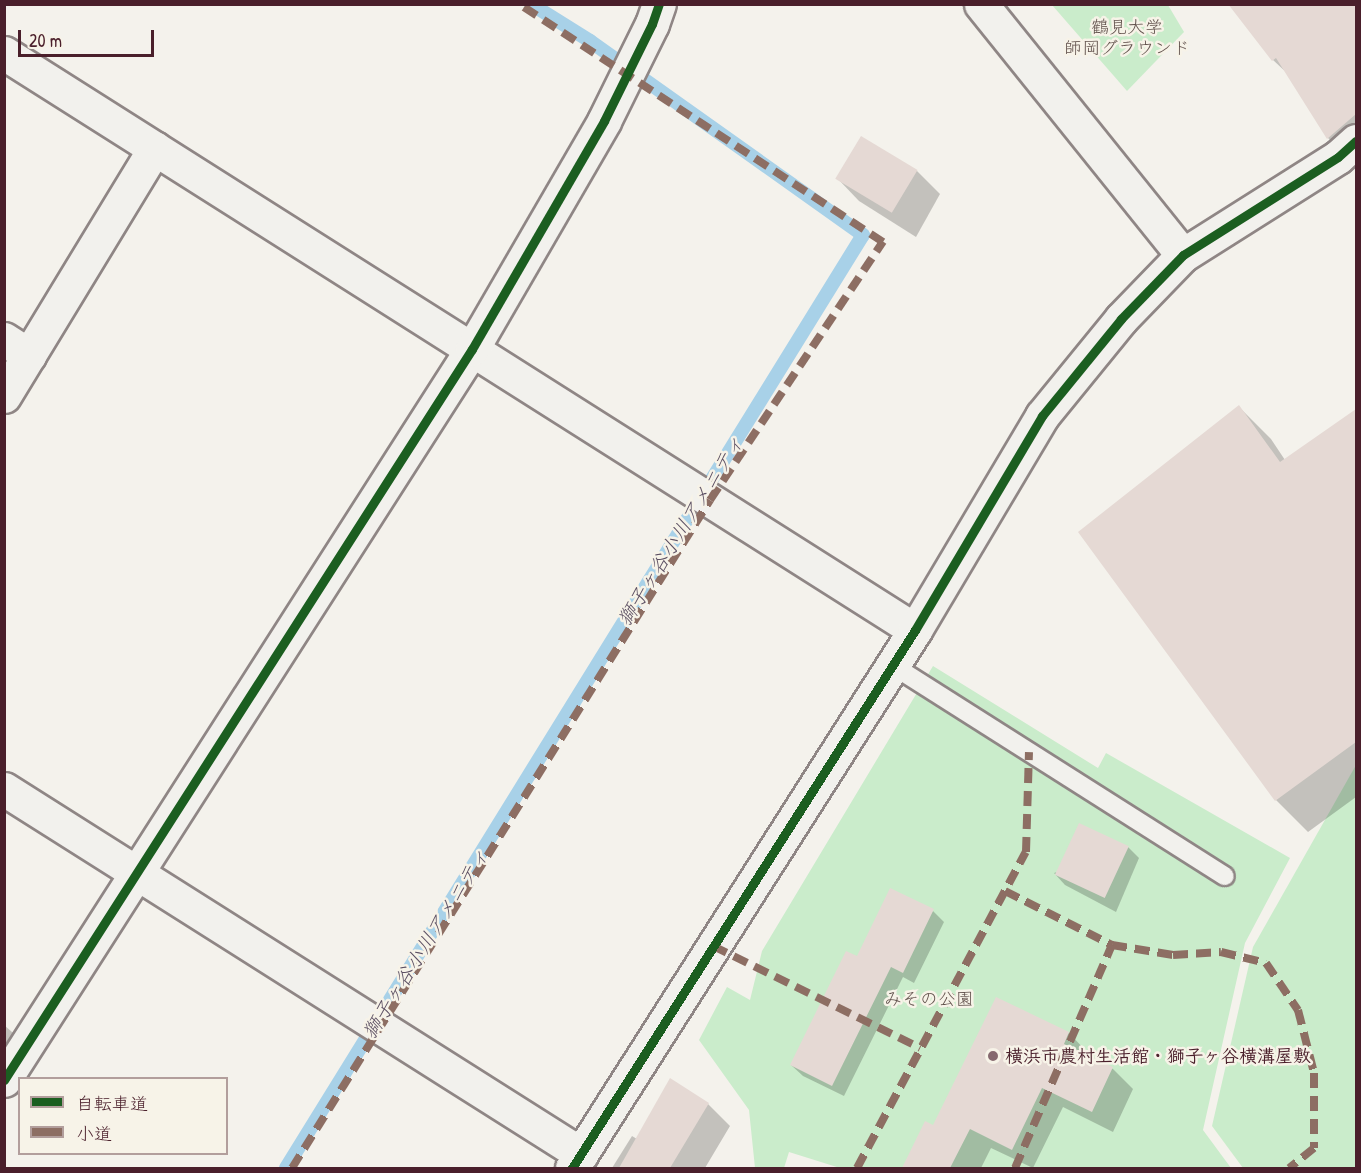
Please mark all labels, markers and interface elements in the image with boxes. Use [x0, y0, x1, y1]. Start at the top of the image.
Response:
park label: 鶴見大学 師岡グラウンド [1064, 17, 1190, 60]
scale bar [21, 18, 158, 56]
text: 20 m [29, 28, 62, 53]
water label: 獅子ヶ谷小川アメニティ [612, 430, 748, 630]
water label: 獅子ヶ谷小川アメニティ [357, 843, 493, 1043]
park label: みその公園 [884, 988, 974, 1010]
place label: 横浜市農村生活館・獅子ヶ谷横溝屋敷 [1005, 1045, 1311, 1067]
marker: 横浜市農村生活館・獅子ヶ谷横溝屋敷 [986, 1049, 1000, 1063]
legend [18, 1077, 228, 1155]
text: 自転車道 [76, 1091, 148, 1116]
text: 小道 [76, 1121, 112, 1146]

